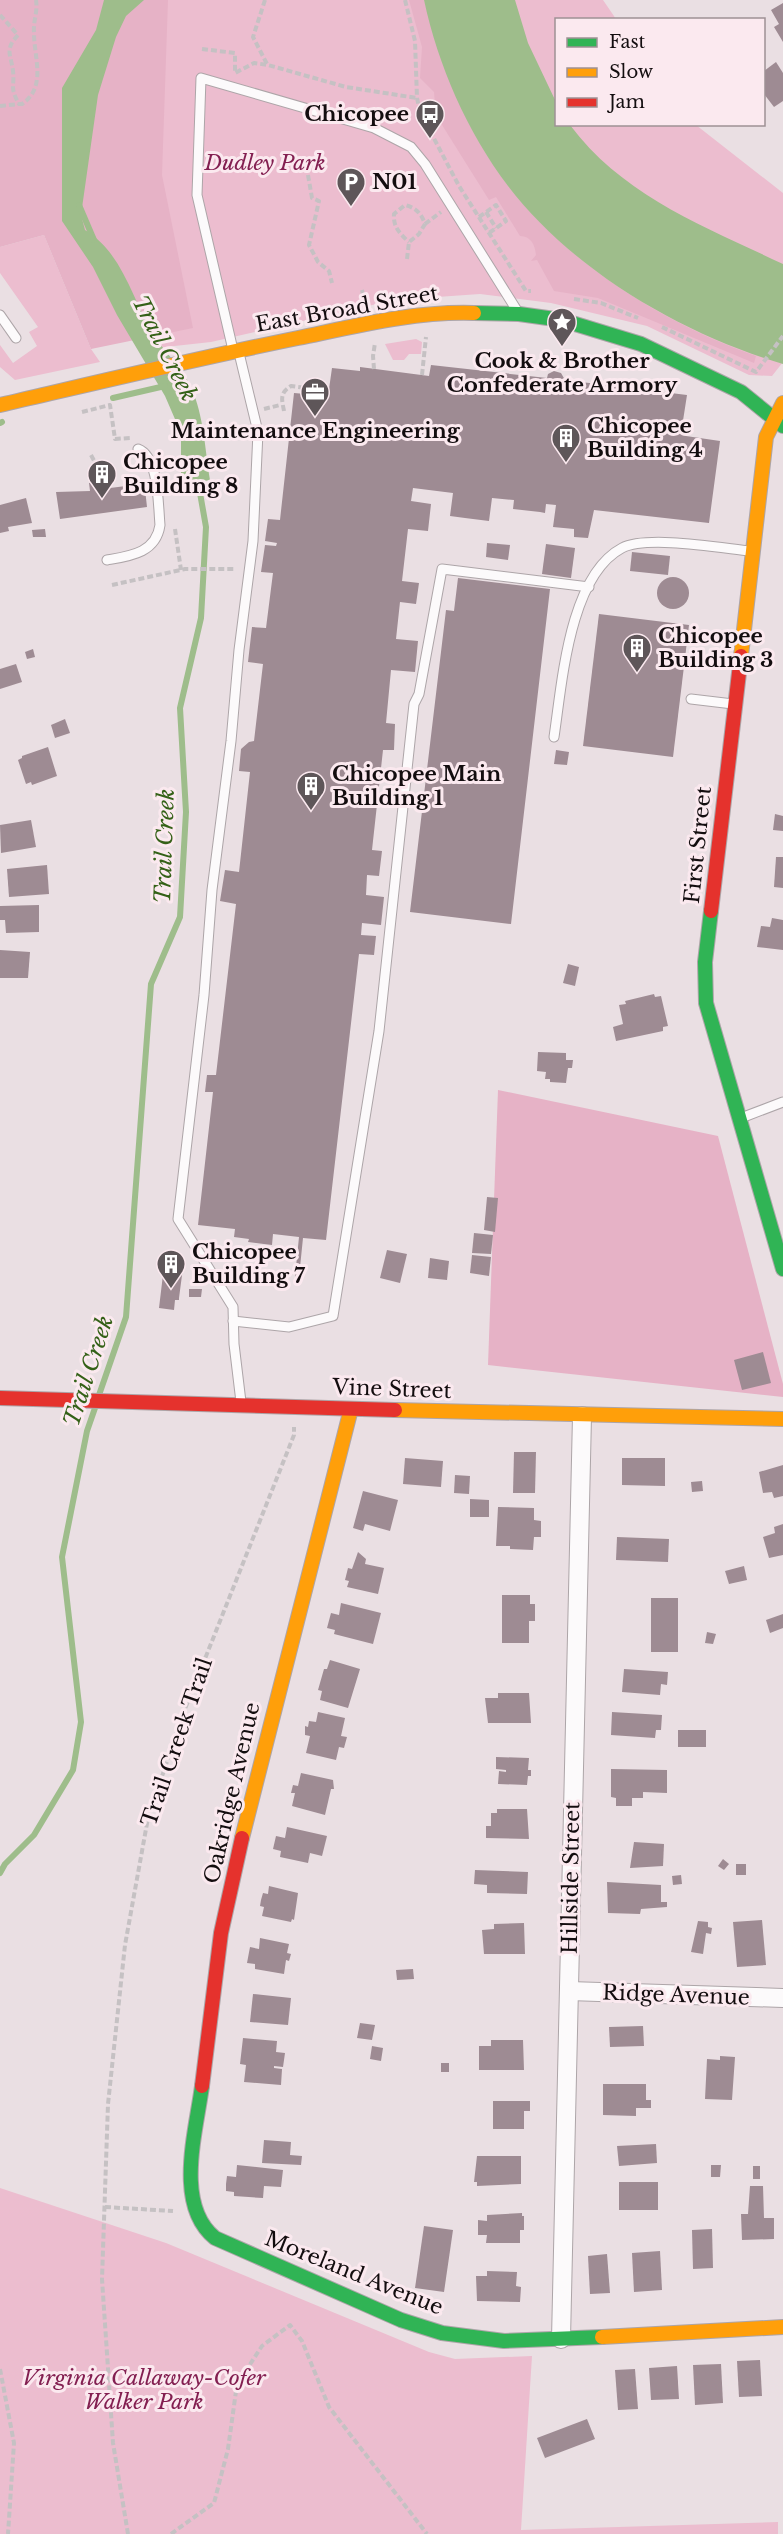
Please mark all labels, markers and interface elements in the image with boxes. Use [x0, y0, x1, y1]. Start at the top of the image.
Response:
legend [555, 18, 765, 126]
text: Fast [609, 31, 646, 53]
text: Slow [609, 61, 654, 83]
text: Jam [607, 91, 645, 113]
bus stop icon: Chicopee [414, 98, 446, 140]
place label: Chicopee [304, 101, 409, 127]
park label: Dudley Park [203, 150, 326, 176]
parking icon: N01 [335, 166, 367, 208]
place label: N01 [372, 169, 417, 195]
street label: East Broad Street [254, 280, 440, 338]
water label: Trail Creek [126, 291, 203, 406]
place icon: Cook & Brother Confederate Armory [546, 306, 578, 348]
place label: Cook & Brother Confederate Armory [447, 348, 678, 398]
office icon: Maintenance Engineering [299, 376, 331, 418]
place label: Chicopee Building 4 [587, 413, 703, 463]
place label: Maintenance Engineering [170, 418, 461, 444]
building icon: Chicopee Building 4 [550, 422, 582, 464]
place label: Chicopee Building 8 [123, 449, 238, 499]
building icon: Chicopee Building 8 [86, 458, 118, 500]
place label: Chicopee Building 3 [658, 623, 774, 673]
building icon: Chicopee Building 3 [621, 632, 653, 674]
place label: Chicopee Main Building 1 [332, 761, 501, 811]
building icon: Chicopee Main Building 1 [295, 770, 327, 812]
street label: First Street [679, 785, 717, 905]
water label: Trail Creek [149, 788, 180, 904]
place label: Chicopee Building 7 [192, 1239, 306, 1289]
building icon: Chicopee Building 7 [155, 1248, 187, 1290]
water label: Trail Creek [58, 1312, 119, 1430]
street label: Vine Street [331, 1374, 452, 1404]
street label: Trail Creek Trail [136, 1654, 218, 1830]
street label: Oakridge Avenue [198, 1700, 266, 1886]
street label: Hillside Street [557, 1802, 585, 1954]
street label: Ridge Avenue [602, 1979, 750, 2011]
street label: Moreland Avenue [261, 2225, 447, 2321]
park label: Virginia Callaway-Cofer Walker Park [22, 2365, 267, 2415]

